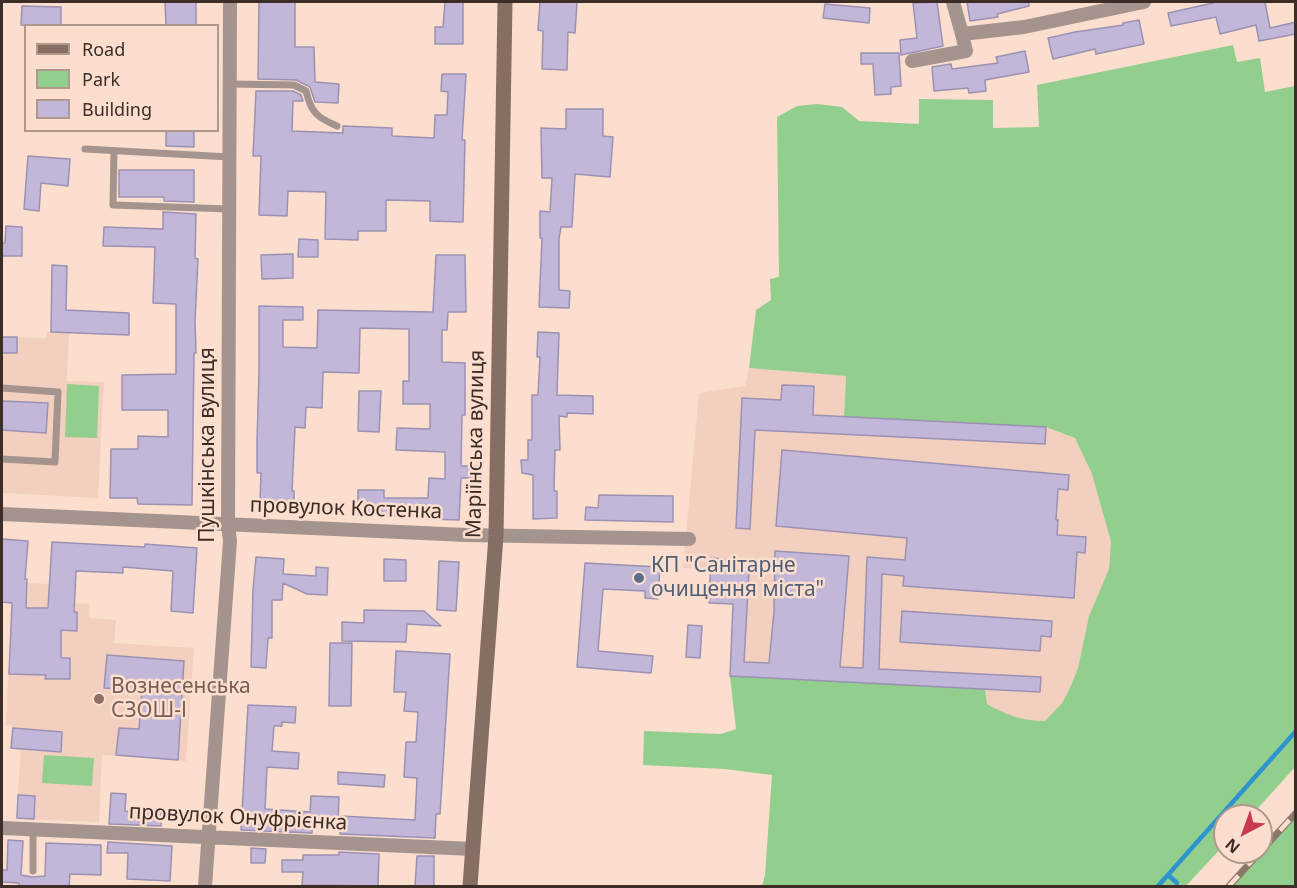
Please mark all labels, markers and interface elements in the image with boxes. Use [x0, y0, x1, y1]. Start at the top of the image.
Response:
legend [24, 24, 219, 132]
text: Road [82, 37, 125, 61]
text: Park [82, 67, 120, 91]
text: Building [82, 97, 152, 121]
street label: Пушкінська вулиця [195, 347, 221, 543]
street label: Маріїнська вулиця [462, 350, 490, 538]
street label: провулок Костенка [249, 493, 443, 525]
place label: КП "Санітарне очищення міста" [651, 553, 824, 603]
marker: КП "Санітарне очищення міста" [632, 571, 646, 585]
place label: Вознесенська СЗОШ-І [111, 674, 251, 724]
marker: Вознесенська СЗОШ-І [92, 692, 106, 706]
street label: провулок Онуфрієнка [128, 800, 348, 836]
north arrow [1213, 804, 1273, 864]
text: N [1220, 834, 1245, 859]

